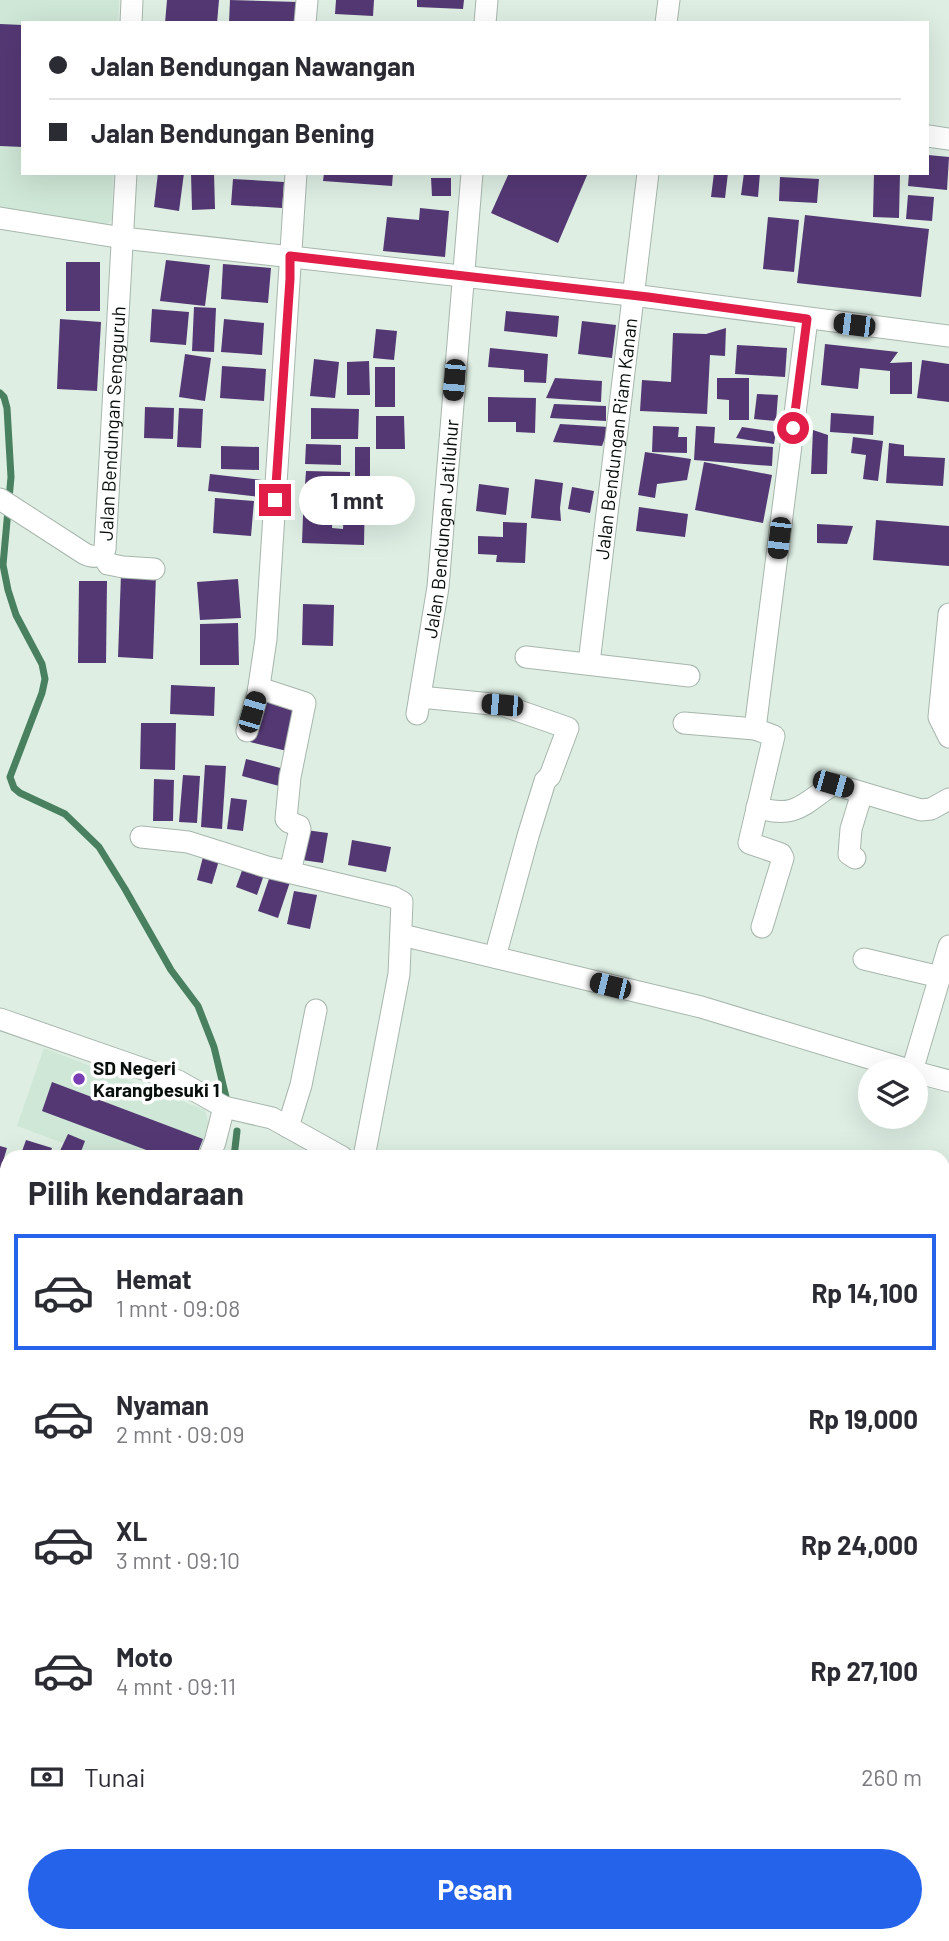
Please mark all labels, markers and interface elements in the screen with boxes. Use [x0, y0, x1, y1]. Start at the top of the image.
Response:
text: Jalan Bendungan Nawangan [91, 50, 415, 81]
text: Jalan Bendungan Bening [91, 117, 374, 148]
street label: Jalan Bendungan Sengguruh [93, 305, 130, 542]
car [832, 312, 877, 338]
street label: Jalan Bendungan Riam Kanan [590, 317, 641, 561]
car [442, 358, 467, 402]
route start [777, 412, 809, 444]
street label: Jalan Bendungan Jatiluhur [418, 418, 463, 640]
callout: 1 mnt [300, 476, 415, 524]
route end [259, 484, 291, 516]
text: 1 mnt [330, 486, 384, 514]
car [767, 516, 792, 560]
car [237, 689, 268, 735]
car [481, 693, 524, 717]
car [810, 768, 857, 800]
car [588, 971, 633, 1001]
place label: SD Negeri Karangbesuki 1 [93, 1056, 219, 1101]
map controls [858, 1059, 928, 1129]
button: layers [858, 1059, 928, 1129]
marker: SD Negeri Karangbesuki 1 [71, 1071, 87, 1087]
text: Pilih kendaraan [28, 1173, 244, 1211]
icon: car [32, 1261, 95, 1324]
text: Hemat [116, 1263, 192, 1294]
text: Rp 14,100 [811, 1277, 918, 1308]
text: 1 mnt · 09:08 [116, 1294, 240, 1322]
icon: car [32, 1387, 95, 1450]
text: Nyaman [116, 1389, 209, 1420]
text: Rp 19,000 [808, 1403, 918, 1434]
text: 2 mnt · 09:09 [116, 1420, 245, 1448]
icon: car [32, 1513, 95, 1576]
text: XL [116, 1515, 147, 1546]
text: Rp 24,000 [801, 1529, 918, 1560]
text: 3 mnt · 09:10 [116, 1546, 240, 1574]
icon: car [32, 1639, 95, 1702]
text: Moto [116, 1641, 173, 1672]
text: Rp 27,100 [811, 1655, 918, 1686]
text: 4 mnt · 09:11 [116, 1672, 236, 1700]
icon: cash [28, 1758, 66, 1796]
text: Tunai [84, 1761, 146, 1792]
text: 260 m [861, 1763, 922, 1791]
button: Pesan [28, 1849, 922, 1929]

